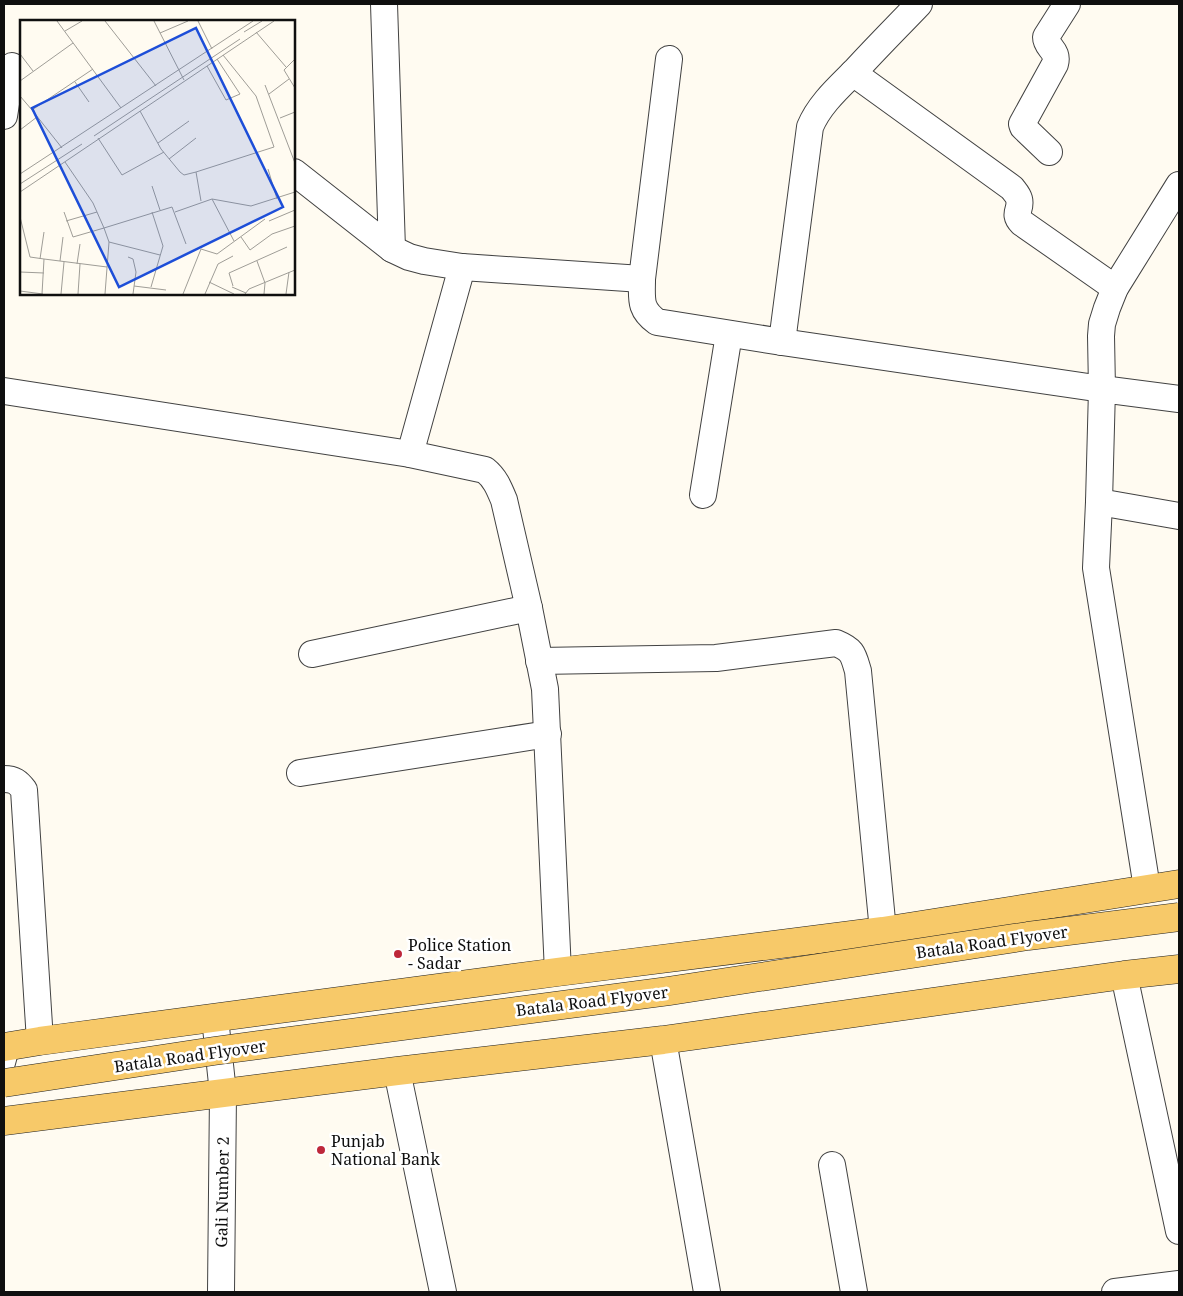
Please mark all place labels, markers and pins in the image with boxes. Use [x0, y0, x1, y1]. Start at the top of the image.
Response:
place label: Police Station - Sadar [408, 934, 511, 974]
marker: Police Station - Sadar [392, 948, 404, 960]
place label: Punjab National Bank [331, 1130, 440, 1170]
marker: Punjab National Bank [315, 1144, 327, 1156]

